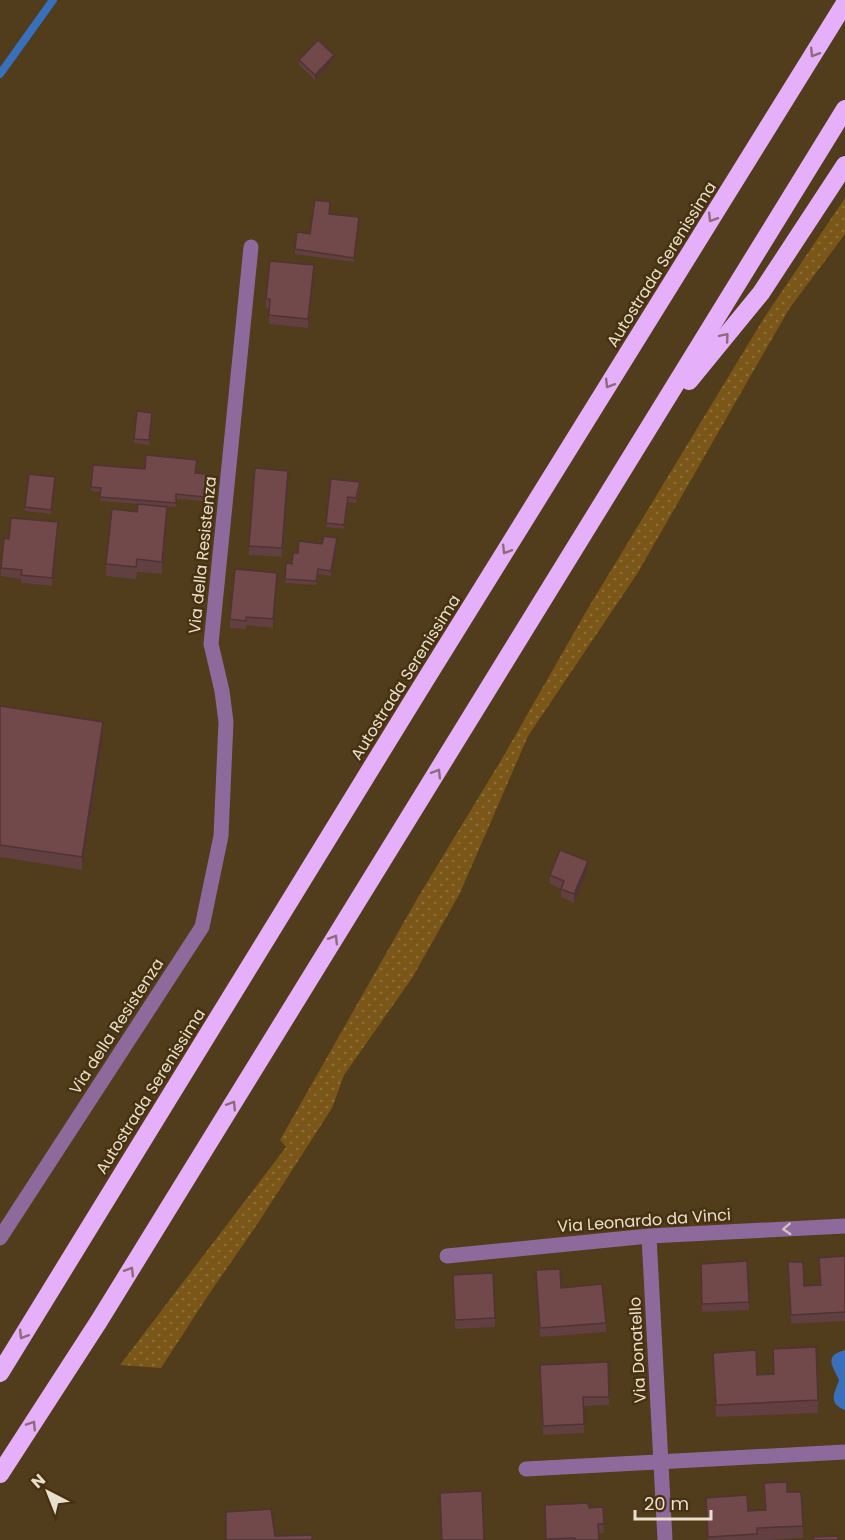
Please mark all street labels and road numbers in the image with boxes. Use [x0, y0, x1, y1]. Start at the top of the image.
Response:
street label: Autostrada Serenissima [601, 177, 722, 351]
street label: Via della Resistenza [183, 475, 222, 635]
street label: Autostrada Serenissima [345, 590, 466, 764]
street label: Via della Resistenza [64, 954, 169, 1099]
street label: Autostrada Serenissima [90, 1004, 211, 1178]
street label: Via Leonardo da Vinci [557, 1203, 732, 1238]
street label: Via Donatello [623, 1296, 652, 1404]

